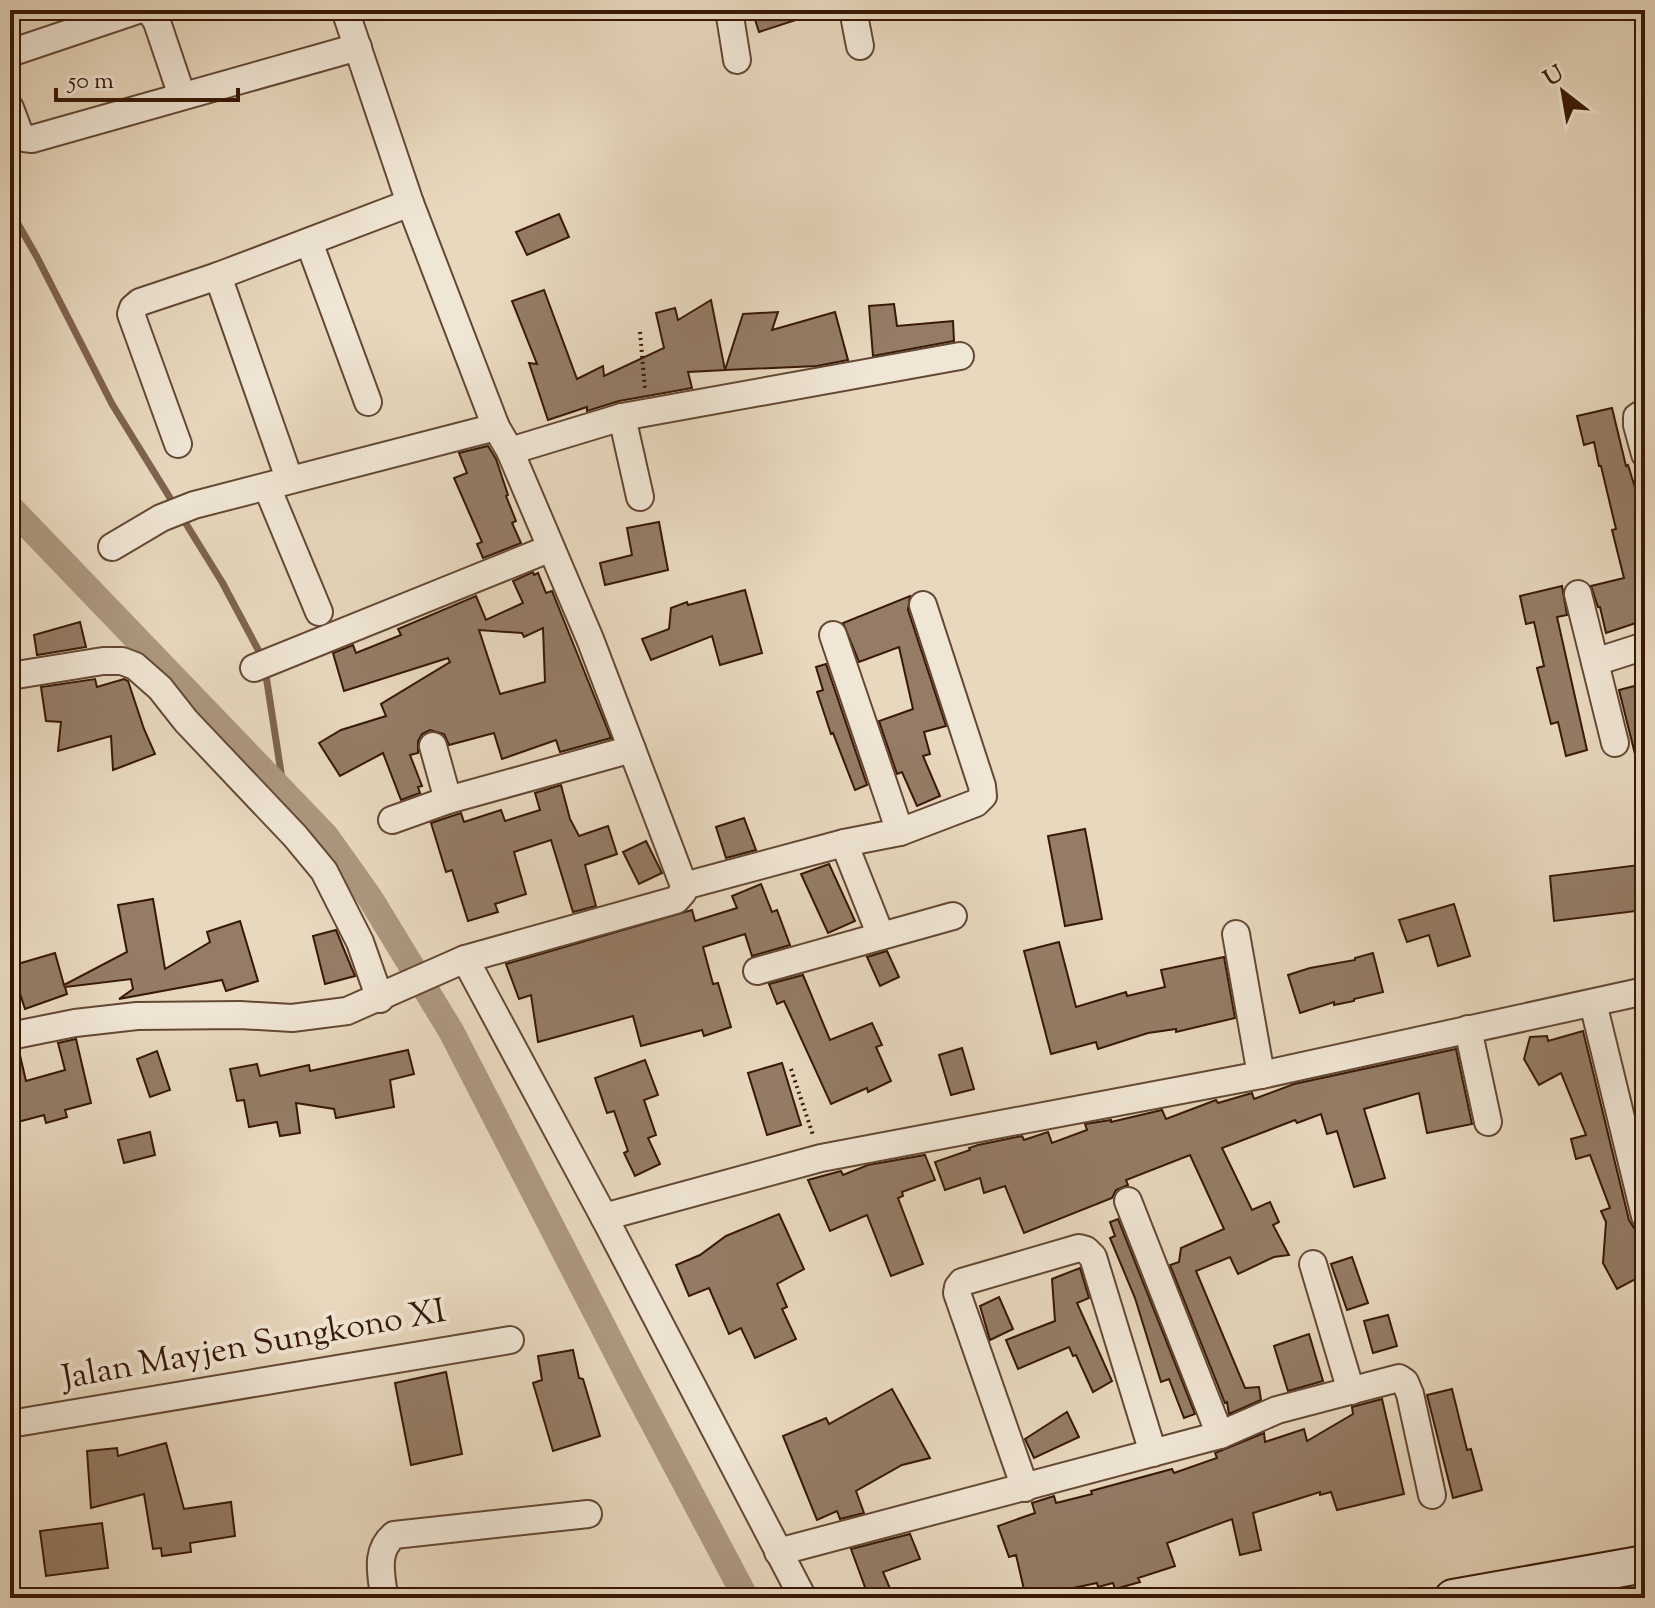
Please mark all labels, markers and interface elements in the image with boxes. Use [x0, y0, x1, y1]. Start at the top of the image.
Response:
scale bar [56, 52, 238, 102]
north arrow [1523, 52, 1603, 132]
text: U [1538, 59, 1570, 96]
text: 50 m [66, 65, 114, 99]
street label: Jalan Mayjen Sungkono XI [56, 1288, 450, 1404]

